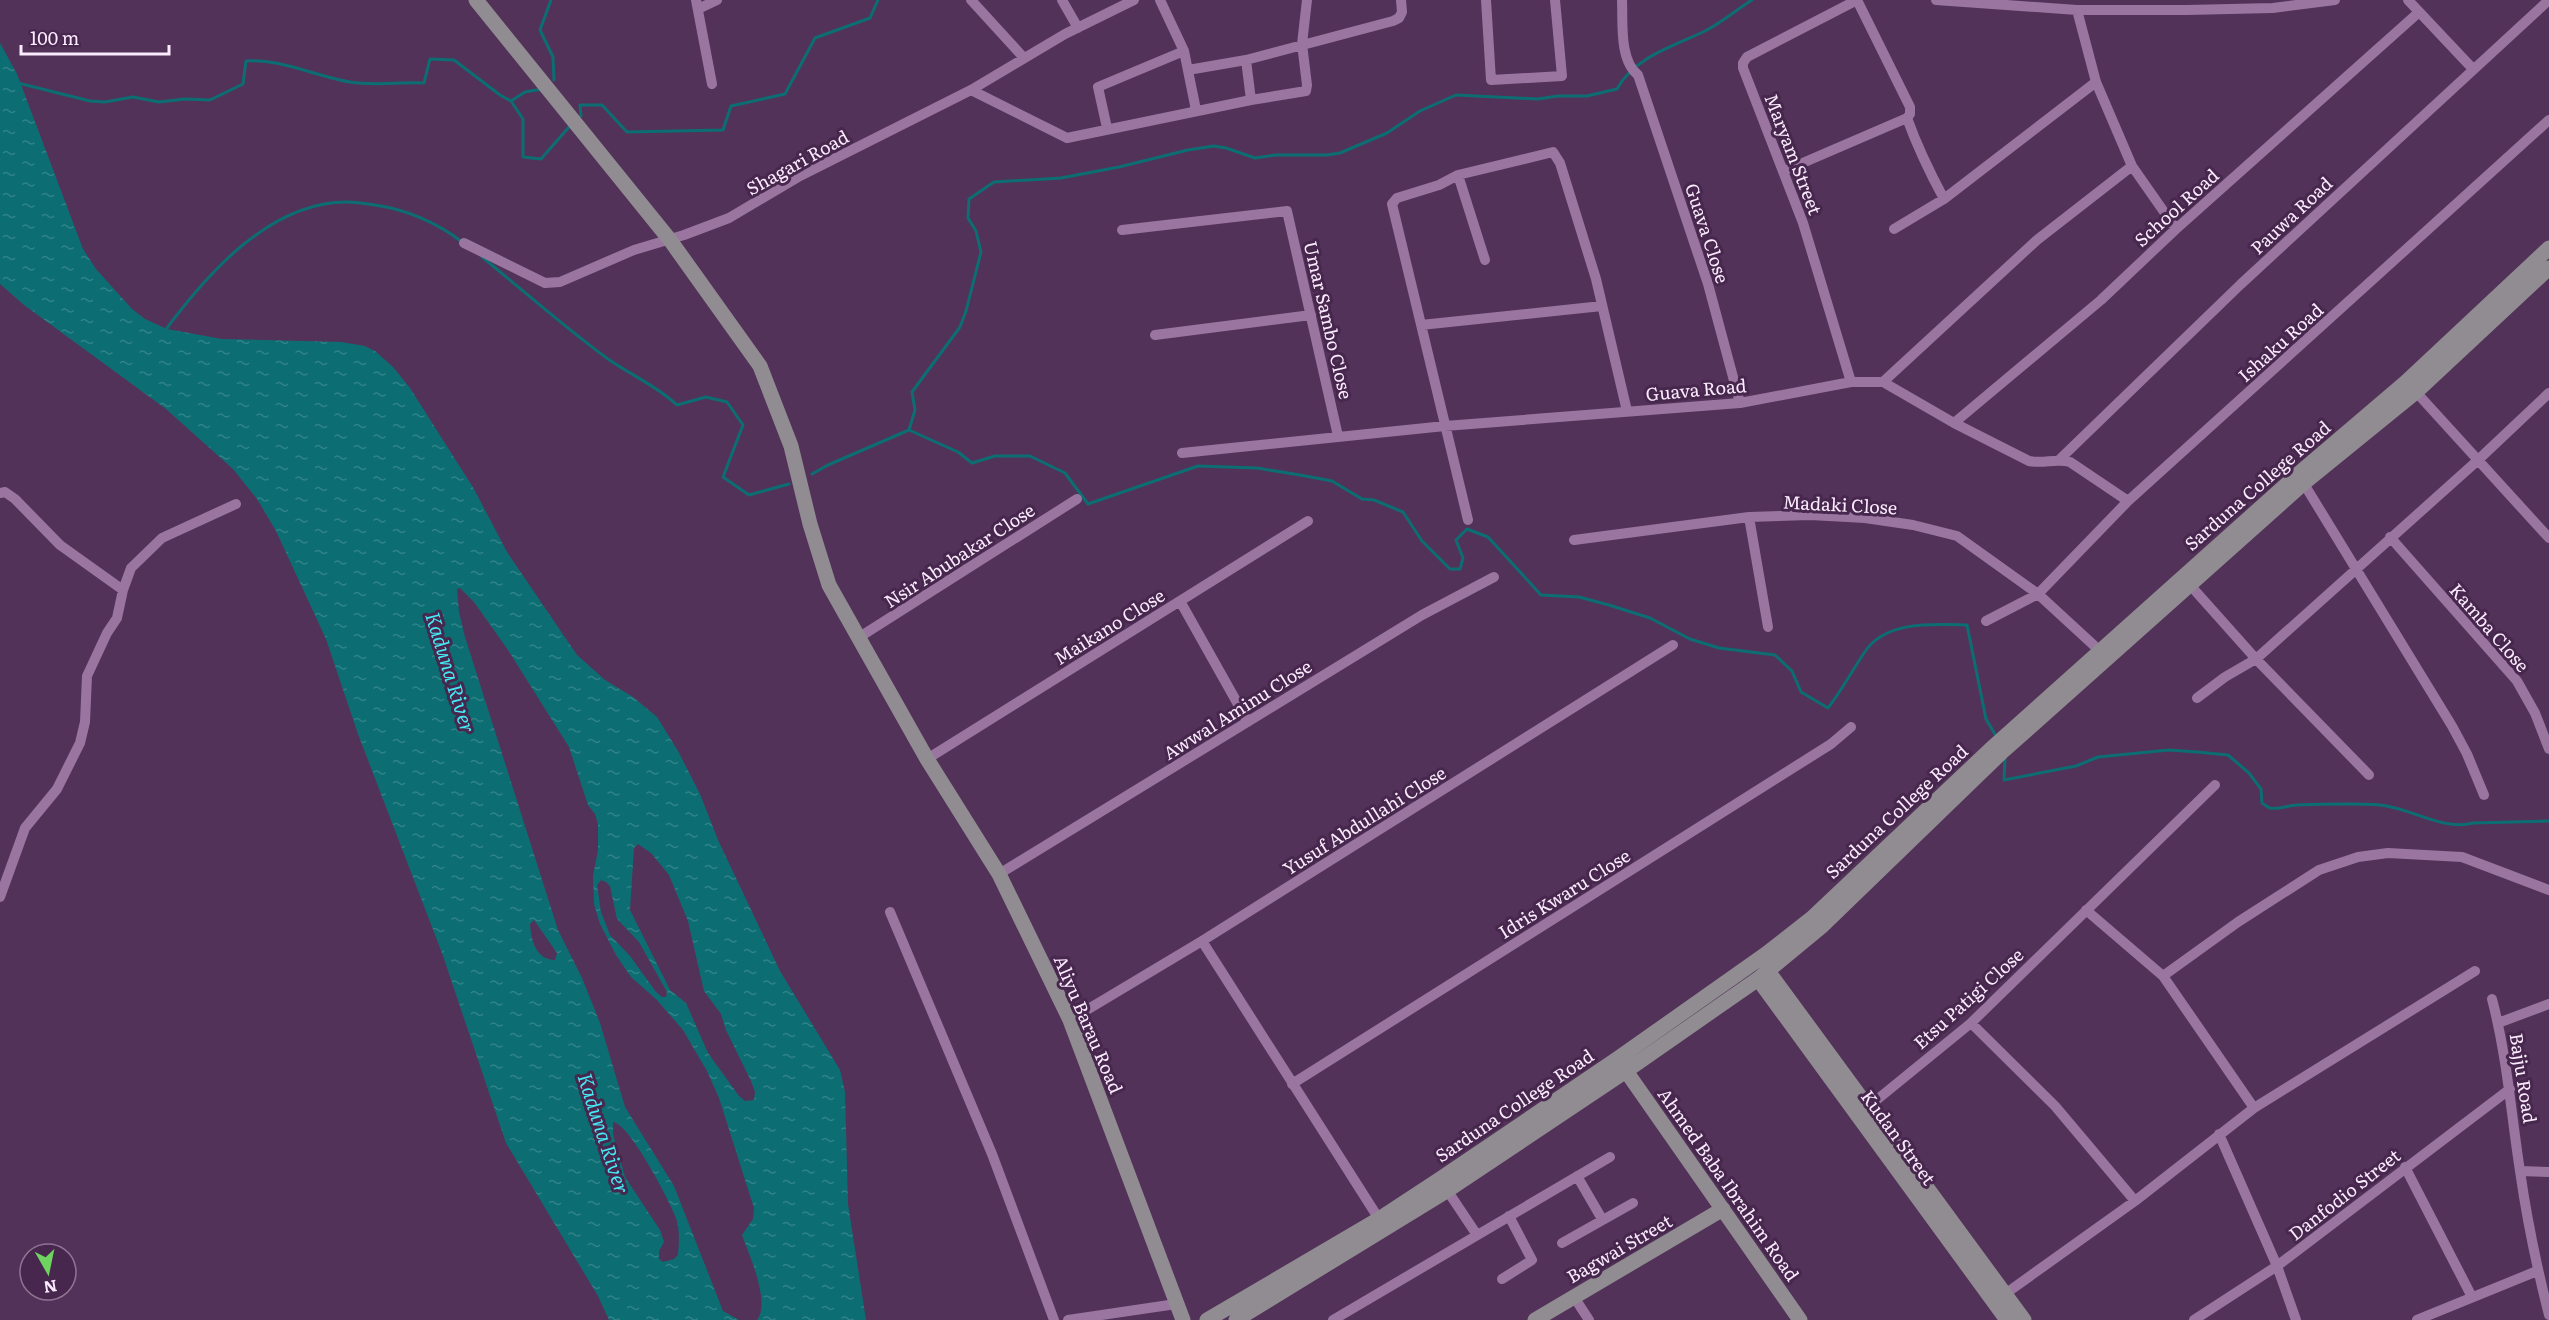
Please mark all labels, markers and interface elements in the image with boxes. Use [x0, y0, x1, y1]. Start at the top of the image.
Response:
scale bar [21, 18, 170, 56]
text: 100 m [30, 24, 79, 51]
street label: Maryam Street [1758, 89, 1830, 219]
street label: Shagari Road [741, 123, 853, 201]
street label: School Road [2128, 162, 2224, 252]
street label: Pauwa Road [2244, 170, 2338, 260]
street label: Guava Close [1679, 180, 1737, 286]
street label: Umar Sambo Close [1298, 238, 1360, 402]
street label: Ishaku Road [2231, 296, 2329, 388]
street label: Guava Road [1644, 371, 1748, 407]
street label: Sarduna College Road [2178, 414, 2336, 556]
street label: Madaki Close [1782, 488, 1898, 520]
street label: Nsir Abubakar Close [878, 496, 1040, 614]
street label: Kamba Close [2444, 577, 2536, 677]
street label: Maikano Close [1048, 581, 1170, 671]
water label: Kaduna River [419, 608, 485, 736]
street label: Awwal Aminu Close [1157, 652, 1317, 766]
street label: Sarduna College Road [1819, 738, 1973, 884]
street label: Yusuf Abdullahi Close [1277, 759, 1451, 881]
street label: Idris Kwaru Close [1493, 842, 1635, 944]
street label: Etsu Patigi Close [1907, 941, 2029, 1055]
street label: Aliyu Barau Road [1048, 951, 1130, 1097]
street label: Bajju Road [2504, 1031, 2544, 1125]
street label: Sarduna College Road [1429, 1042, 1599, 1168]
water label: Kaduna River [571, 1069, 639, 1197]
street label: Ahmed Baba Ibrahim Road [1652, 1082, 1806, 1286]
street label: Kudan Street [1855, 1084, 1943, 1191]
street label: Danfodio Street [2282, 1141, 2406, 1246]
street label: Bagwai Street [1561, 1207, 1677, 1289]
north arrow [18, 1242, 78, 1302]
text: N [42, 1275, 59, 1301]

